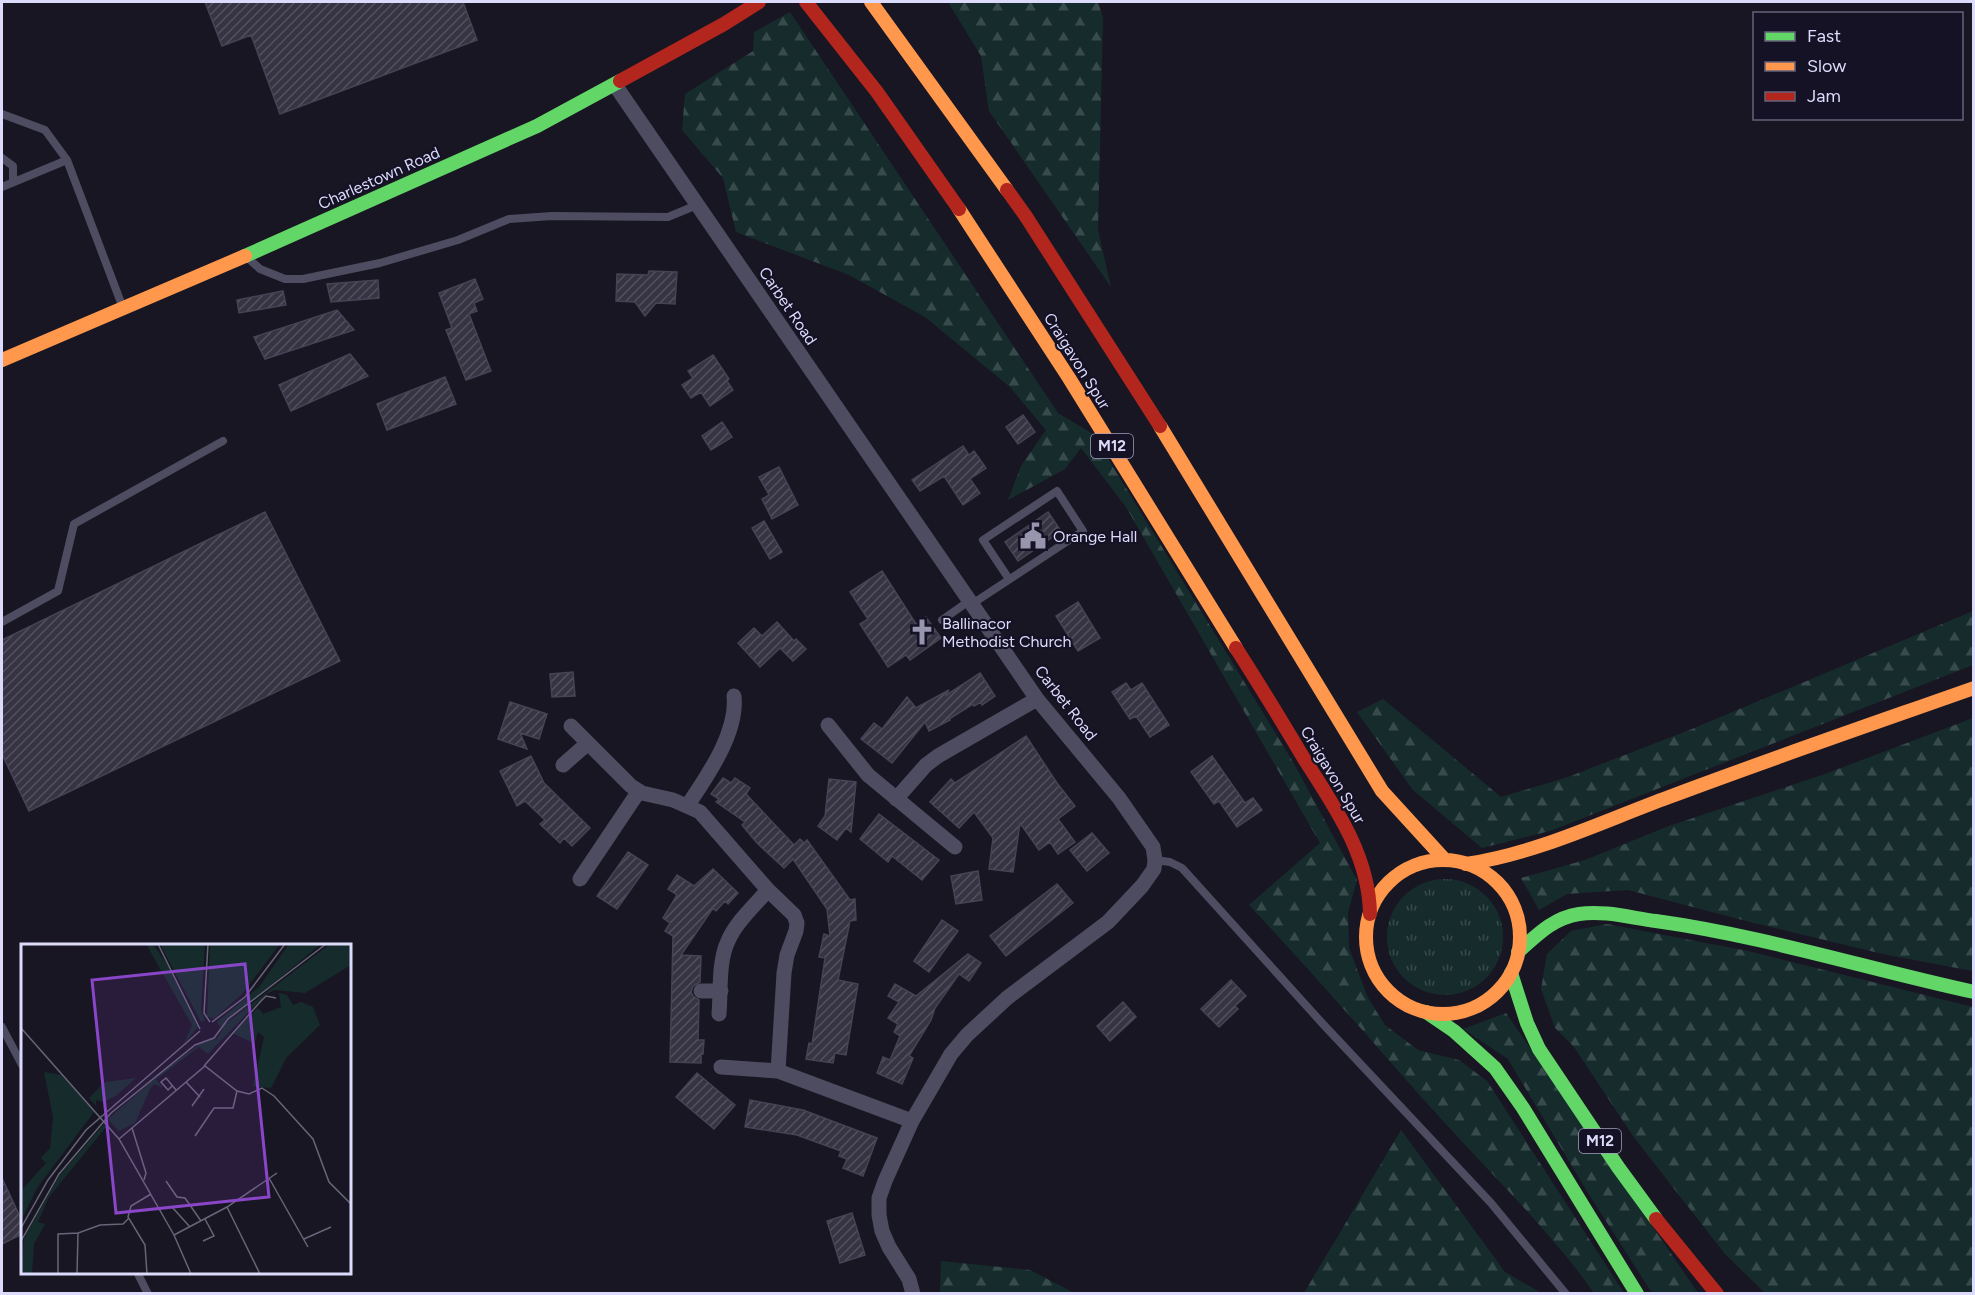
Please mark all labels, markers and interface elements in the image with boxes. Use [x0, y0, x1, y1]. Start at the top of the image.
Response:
legend [1753, 12, 1963, 120]
text: Fast [1807, 25, 1841, 47]
text: Slow [1807, 55, 1846, 77]
text: Jam [1807, 85, 1841, 107]
street label: Charlestown Road [315, 143, 443, 213]
street label: Carbet Road [755, 263, 821, 349]
street label: Craigavon Spur [1040, 309, 1115, 413]
road number: M12 [1091, 434, 1133, 458]
public building icon: Orange Hall [1018, 521, 1048, 551]
place label: Orange Hall [1053, 527, 1137, 546]
place label: Ballinacor Methodist Church [942, 614, 1072, 651]
church icon: Ballinacor Methodist Church [907, 617, 937, 647]
street label: Carbet Road [1031, 662, 1101, 744]
street label: Craigavon Spur [1296, 723, 1370, 828]
inset map [21, 944, 351, 1274]
road number: M12 [1579, 1129, 1621, 1153]

